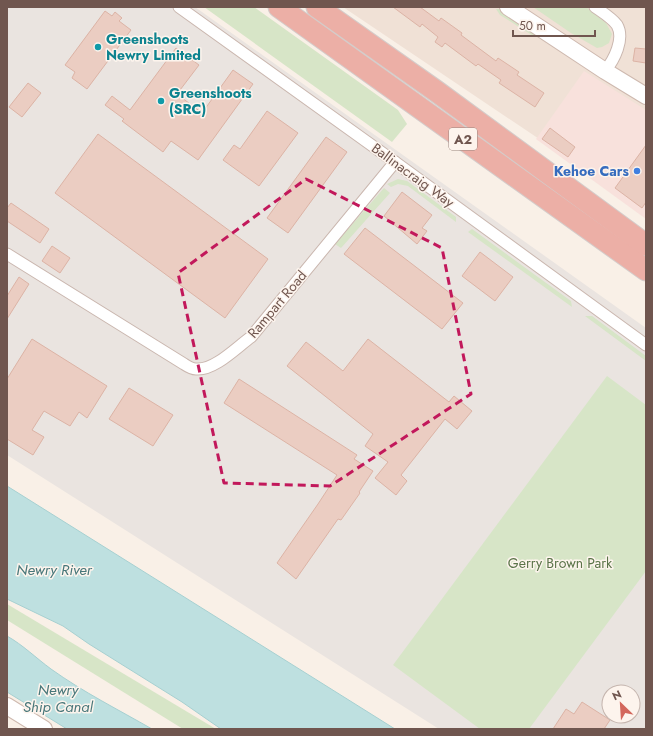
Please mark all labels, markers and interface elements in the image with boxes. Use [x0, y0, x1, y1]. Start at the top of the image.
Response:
scale bar [513, 12, 595, 38]
text: 50 m [519, 17, 546, 35]
place label: Greenshoots Newry Limited [106, 29, 201, 65]
marker: Greenshoots Newry Limited [93, 42, 103, 52]
place label: Greenshoots (SRC) [169, 83, 252, 119]
marker: Greenshoots (SRC) [156, 96, 166, 106]
road number: A2 [449, 128, 477, 150]
street label: Ballinacraig Way [367, 138, 459, 212]
place label: Kehoe Cars [554, 161, 630, 181]
marker: Kehoe Cars [632, 166, 642, 176]
street label: Rampart Road [243, 266, 311, 342]
park label: Gerry Brown Park [508, 553, 613, 573]
water label: Newry River [16, 559, 93, 581]
water label: Newry Ship Canal [23, 679, 94, 718]
north arrow [601, 684, 641, 724]
text: N [609, 686, 624, 704]

